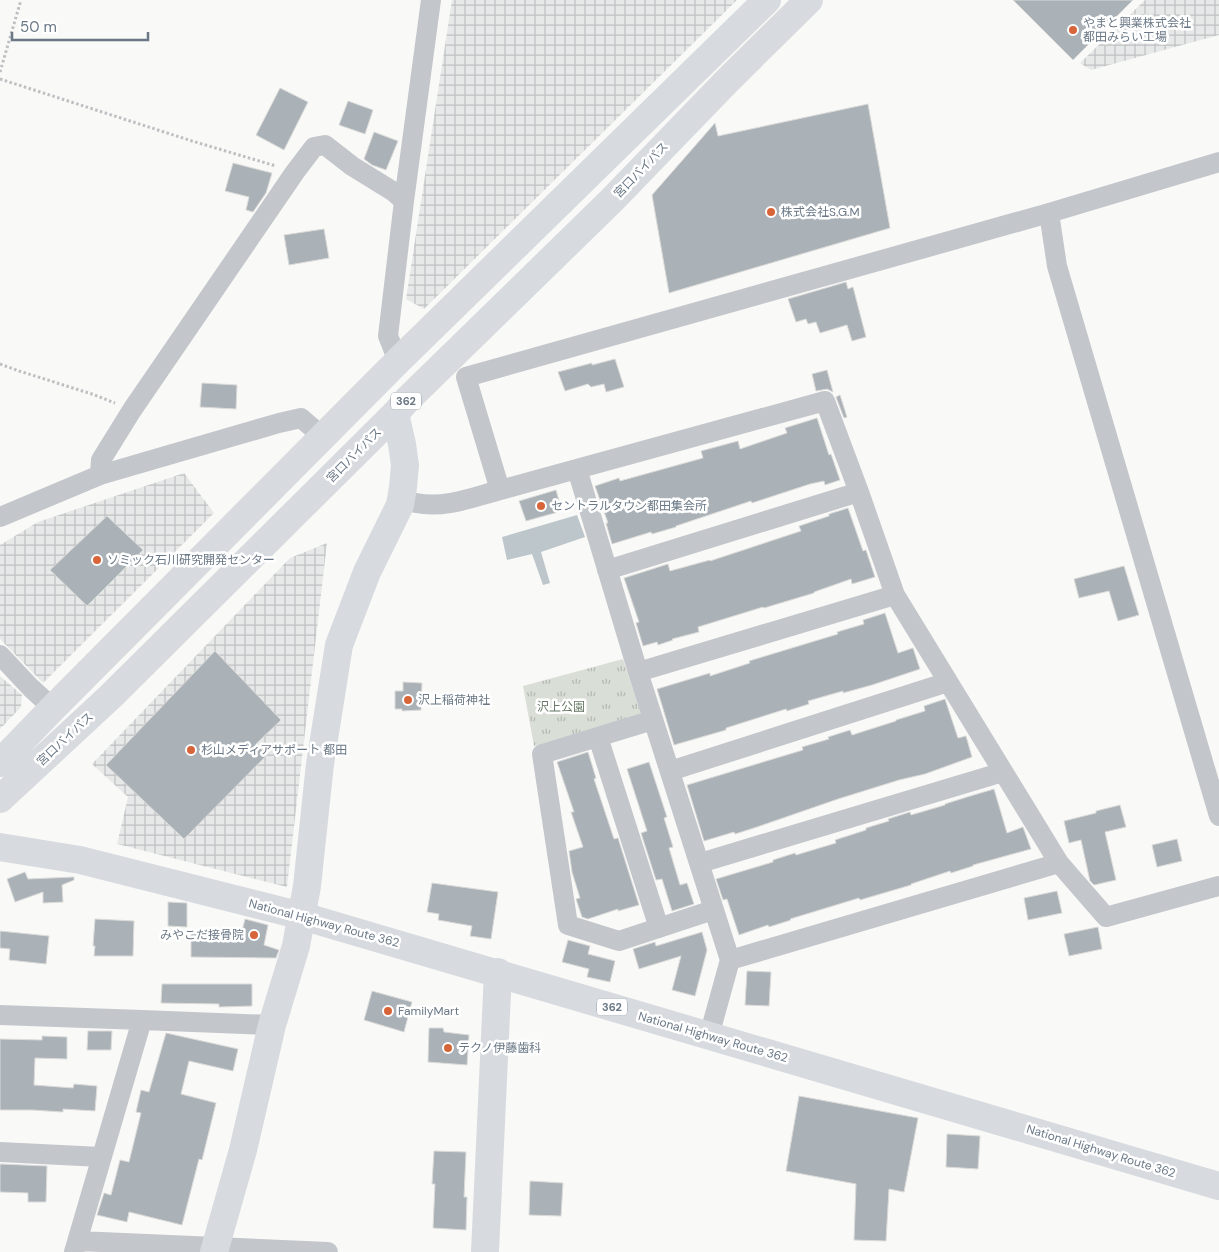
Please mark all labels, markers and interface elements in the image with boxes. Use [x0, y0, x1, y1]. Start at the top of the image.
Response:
scale bar [12, 10, 149, 42]
place label: やまと興業株式会社 都田みらい工場 [1083, 15, 1191, 45]
text: 50 m [20, 17, 57, 37]
marker: やまと興業株式会社 都田みらい工場 [1067, 24, 1079, 36]
street label: 宮口バイパス [610, 139, 672, 201]
place label: 株式会社S.G.M [781, 204, 860, 220]
marker: 株式会社S.G.M [765, 206, 777, 218]
road number: 362 [391, 392, 421, 410]
street label: 宮口バイパス [323, 424, 385, 486]
place label: セントラルタウン都田集会所 [551, 498, 707, 514]
marker: セントラルタウン都田集会所 [535, 500, 547, 512]
place label: ソミック石川研究開発センター [107, 552, 275, 568]
marker: ソミック石川研究開発センター [91, 554, 103, 566]
place label: 沢上稲荷神社 [418, 692, 490, 708]
marker: 沢上稲荷神社 [402, 694, 414, 706]
park label: 沢上公園 [537, 699, 585, 715]
street label: 宮口バイパス [33, 709, 97, 769]
place label: 杉山メディアサポート 都田 [201, 742, 347, 758]
marker: 杉山メディアサポート 都田 [185, 744, 197, 756]
street label: National Highway Route 362 [247, 895, 401, 951]
place label: みやこだ接骨院 [160, 927, 244, 943]
marker: みやこだ接骨院 [248, 929, 260, 941]
road number: 362 [597, 999, 627, 1016]
place label: FamilyMart [398, 1003, 460, 1019]
marker: FamilyMart [382, 1005, 394, 1017]
street label: National Highway Route 362 [636, 1008, 790, 1066]
place label: テクノ伊藤歯科 [458, 1040, 541, 1056]
marker: テクノ伊藤歯科 [442, 1042, 454, 1054]
street label: National Highway Route 362 [1025, 1121, 1178, 1181]

